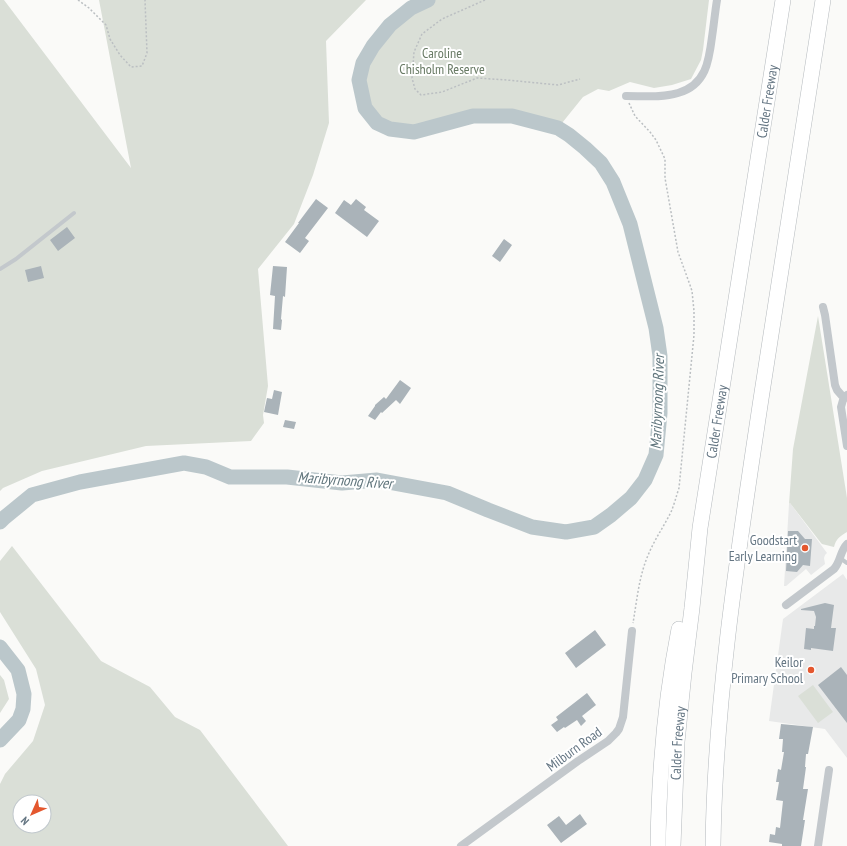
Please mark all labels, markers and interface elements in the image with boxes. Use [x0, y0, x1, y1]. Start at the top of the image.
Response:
park label: Caroline Chisholm Reserve [399, 44, 485, 78]
street label: Calder Freeway [752, 63, 782, 139]
water label: Maribyrnong River [646, 352, 668, 450]
street label: Calder Freeway [702, 383, 731, 460]
water label: Maribyrnong River [297, 467, 395, 493]
place label: Goodstart Early Learning [729, 531, 797, 565]
marker: Goodstart Early Learning [800, 543, 810, 553]
place label: Keilor Primary School [731, 653, 804, 687]
marker: Keilor Primary School [806, 665, 816, 675]
street label: Calder Freeway [667, 705, 690, 780]
street label: Milburn Road [543, 723, 605, 775]
north arrow [12, 794, 52, 834]
text: N [18, 814, 32, 828]

